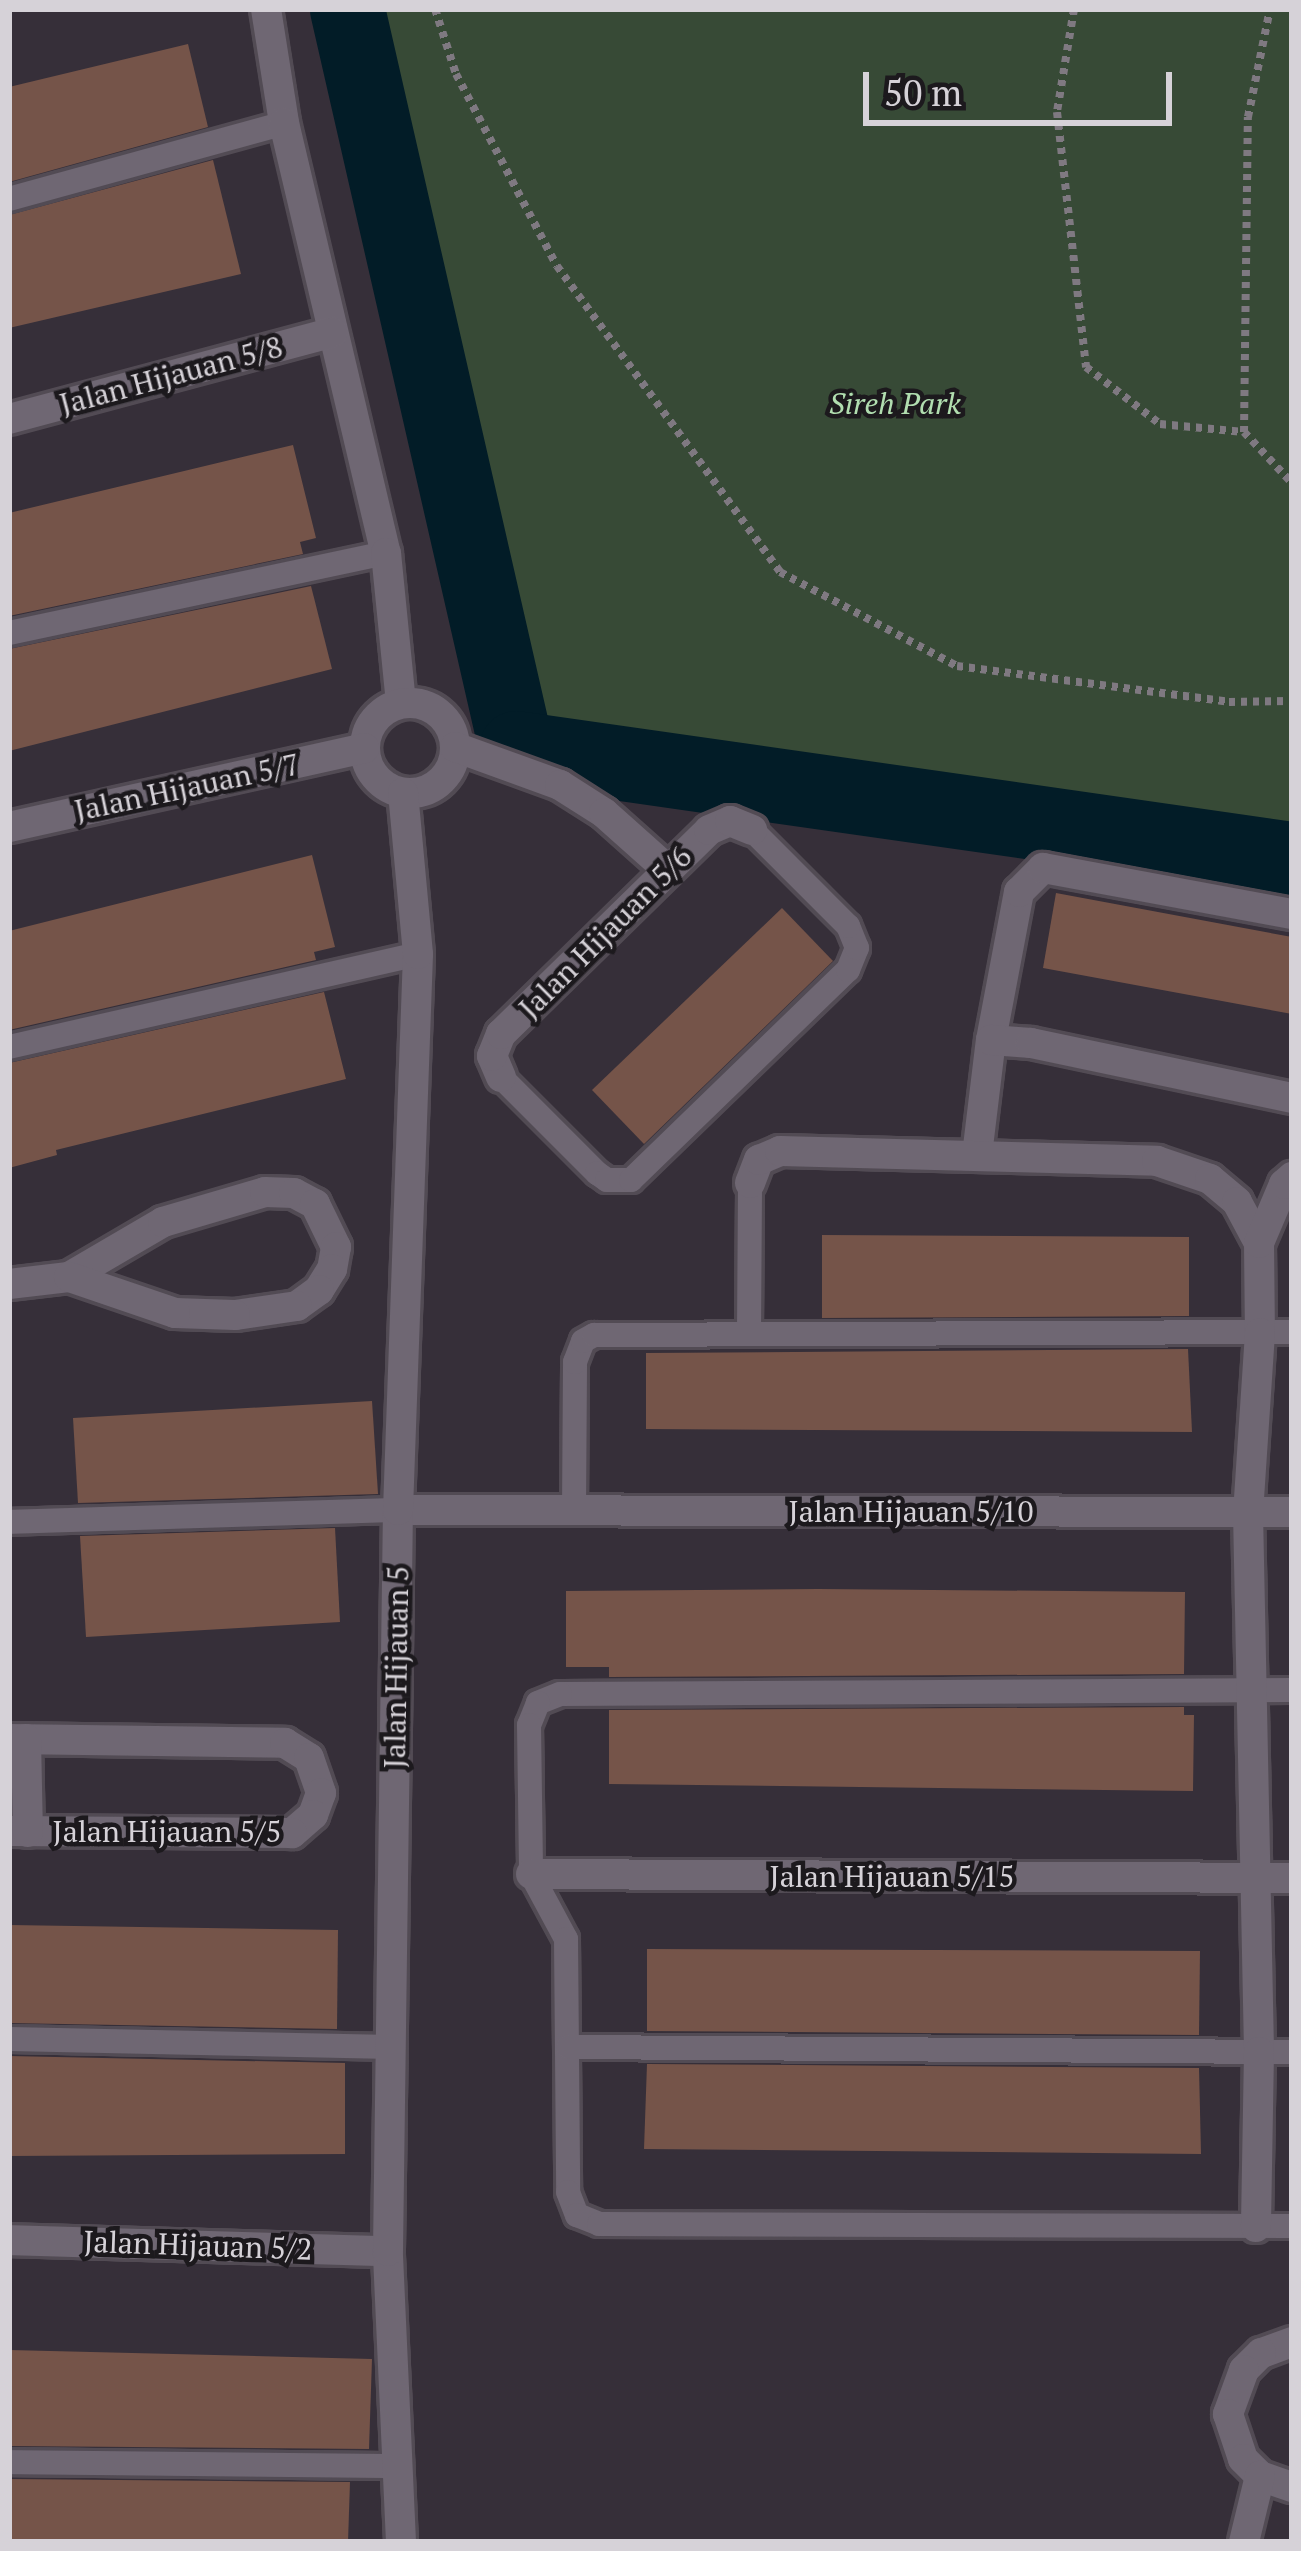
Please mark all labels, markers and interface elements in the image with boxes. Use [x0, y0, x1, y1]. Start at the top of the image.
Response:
scale bar [869, 48, 1178, 122]
text: 50 m [884, 69, 962, 116]
street label: Jalan Hijauan 5/8 [56, 328, 286, 422]
park label: Sireh Park [829, 385, 961, 421]
street label: Jalan Hijauan 5/7 [71, 746, 303, 828]
street label: Jalan Hijauan 5/6 [511, 838, 699, 1026]
street label: Jalan Hijauan 5/10 [788, 1493, 1034, 1529]
street label: Jalan Hijauan 5 [376, 1565, 416, 1769]
street label: Jalan Hijauan 5/5 [52, 1813, 282, 1849]
street label: Jalan Hijauan 5/15 [769, 1858, 1015, 1894]
street label: Jalan Hijauan 5/2 [83, 2223, 313, 2267]

